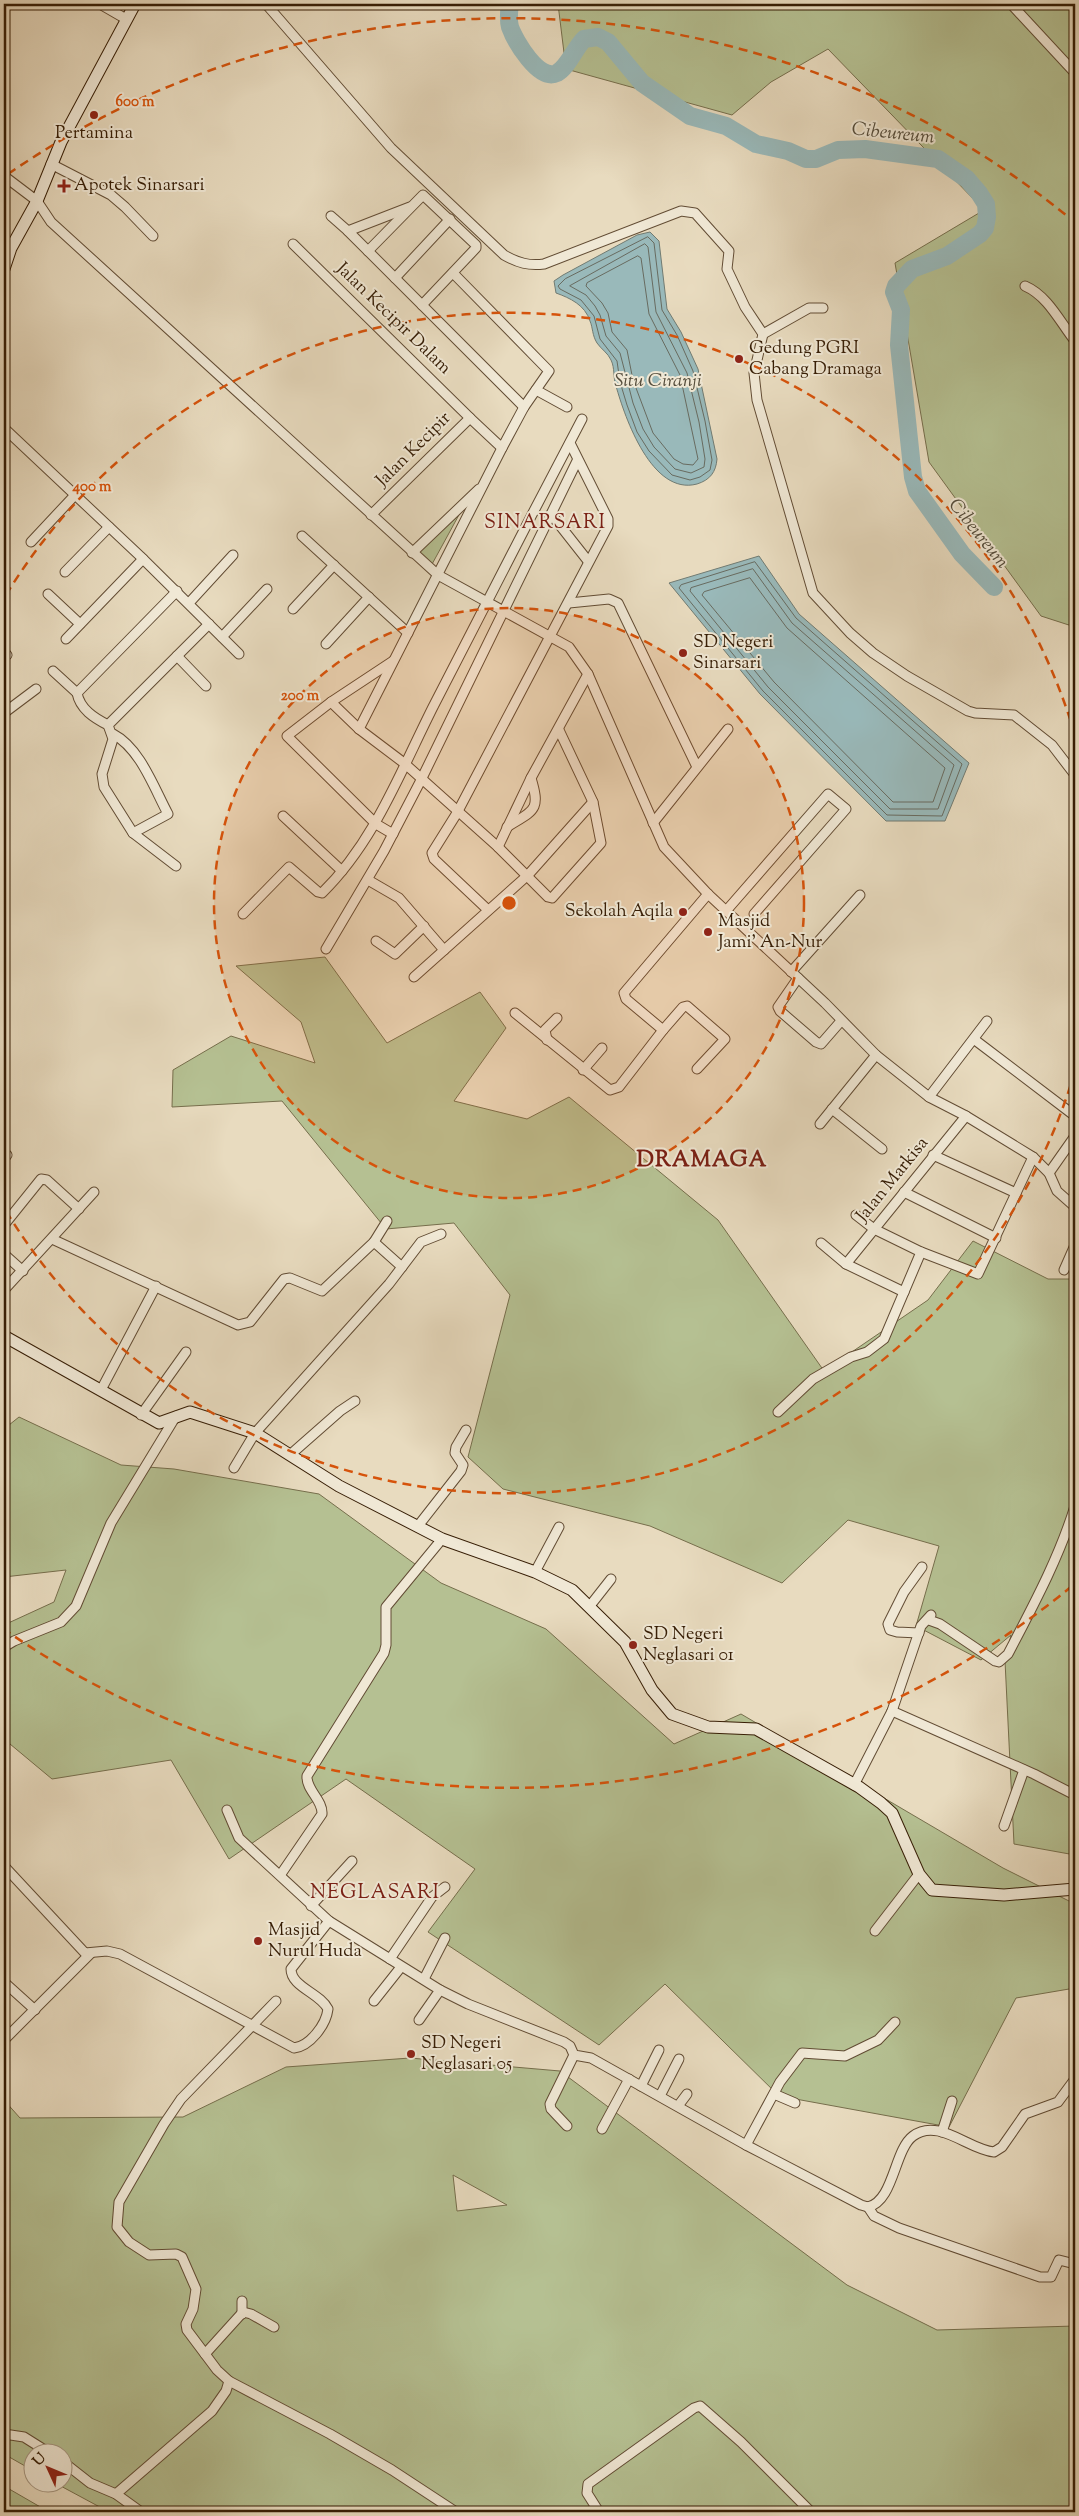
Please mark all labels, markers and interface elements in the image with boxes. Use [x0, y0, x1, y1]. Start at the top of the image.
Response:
text: 600 m [116, 92, 155, 113]
marker: Pertamina [88, 109, 100, 121]
water label: Cibeureum [850, 116, 936, 152]
place label: Pertamina [55, 121, 133, 147]
place label: Apotek Sinarsari [74, 173, 205, 199]
marker: Apotek Sinarsari [58, 180, 70, 192]
street label: Jalan Kecipir Dalam [329, 256, 457, 381]
place label: Gedung PGRI Cabang Dramaga [749, 336, 882, 383]
marker: Gedung PGRI Cabang Dramaga [733, 353, 745, 365]
water label: Situ Ciranji [614, 368, 702, 395]
street label: Jalan Kecipir [370, 406, 458, 494]
text: 400 m [72, 477, 112, 498]
water label: Cibeureum [941, 493, 1015, 575]
district label: SINARSARI [484, 509, 606, 538]
place label: SD Negeri Sinarsari [693, 630, 773, 677]
marker: SD Negeri Sinarsari [677, 647, 689, 659]
text: 200 m [281, 686, 320, 707]
centre of rings [500, 894, 518, 912]
place label: Sekolah Aqila [565, 899, 673, 925]
marker: Sekolah Aqila [677, 906, 689, 918]
place label: Masjid Jami' An-Nur [717, 909, 823, 956]
marker: Masjid Jami' An-Nur [702, 926, 714, 938]
street label: Jalan Markisa [850, 1132, 935, 1229]
district label: DRAMAGA [637, 1145, 767, 1177]
place label: SD Negeri Neglasari 01 [643, 1622, 734, 1669]
marker: SD Negeri Neglasari 01 [627, 1639, 639, 1651]
district label: NEGLASARI [310, 1879, 440, 1908]
place label: Masjid Nurul Huda [268, 1918, 362, 1965]
marker: Masjid Nurul Huda [252, 1935, 264, 1947]
place label: SD Negeri Neglasari 05 [421, 2031, 512, 2078]
marker: SD Negeri Neglasari 05 [405, 2048, 417, 2060]
north arrow [22, 2444, 72, 2494]
text: U [29, 2449, 52, 2471]

